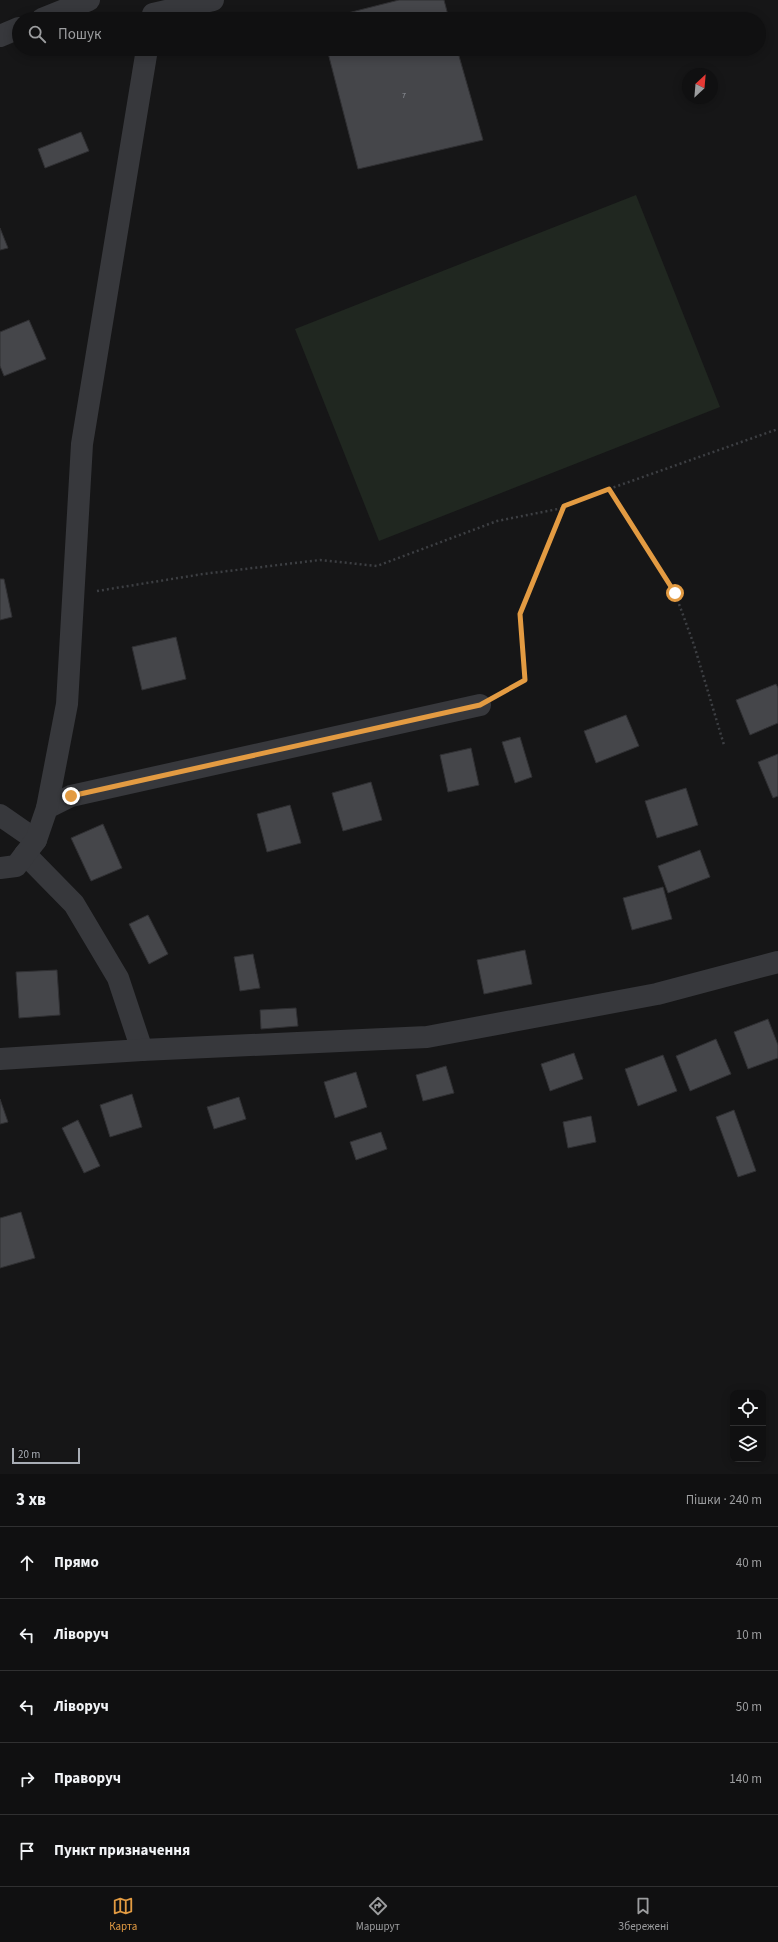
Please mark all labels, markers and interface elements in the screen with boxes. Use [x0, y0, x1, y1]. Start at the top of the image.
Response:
search box [12, 12, 766, 56]
icon: search [26, 23, 48, 45]
text: Пошук [58, 24, 101, 45]
north arrow [682, 68, 718, 104]
house number: 7 [402, 90, 406, 101]
route start [666, 584, 684, 602]
route end [62, 787, 80, 805]
map controls [730, 1390, 766, 1462]
button: locate [730, 1390, 766, 1426]
button: layers [730, 1426, 766, 1462]
scale bar [12, 1446, 80, 1465]
text: 20 m [18, 1447, 40, 1462]
text: 3 хв [16, 1488, 46, 1512]
text: Пішки · 240 m [686, 1491, 762, 1509]
icon: ahead [16, 1552, 38, 1574]
text: Прямо [54, 1552, 99, 1573]
text: 40 m [736, 1554, 762, 1572]
icon: left [16, 1624, 38, 1646]
text: Ліворуч [54, 1624, 109, 1645]
text: 10 m [736, 1626, 762, 1644]
icon: left [16, 1696, 38, 1718]
text: Ліворуч [54, 1696, 109, 1717]
text: 50 m [736, 1698, 762, 1716]
icon: right [16, 1768, 38, 1790]
text: Праворуч [54, 1768, 121, 1789]
text: 140 m [729, 1770, 762, 1788]
icon: arrive [16, 1840, 38, 1862]
text: Пункт призначення [54, 1840, 190, 1861]
tab: Карта [109, 1895, 137, 1934]
tab: Маршрут [356, 1895, 400, 1934]
tab: Збережені [618, 1895, 669, 1934]

